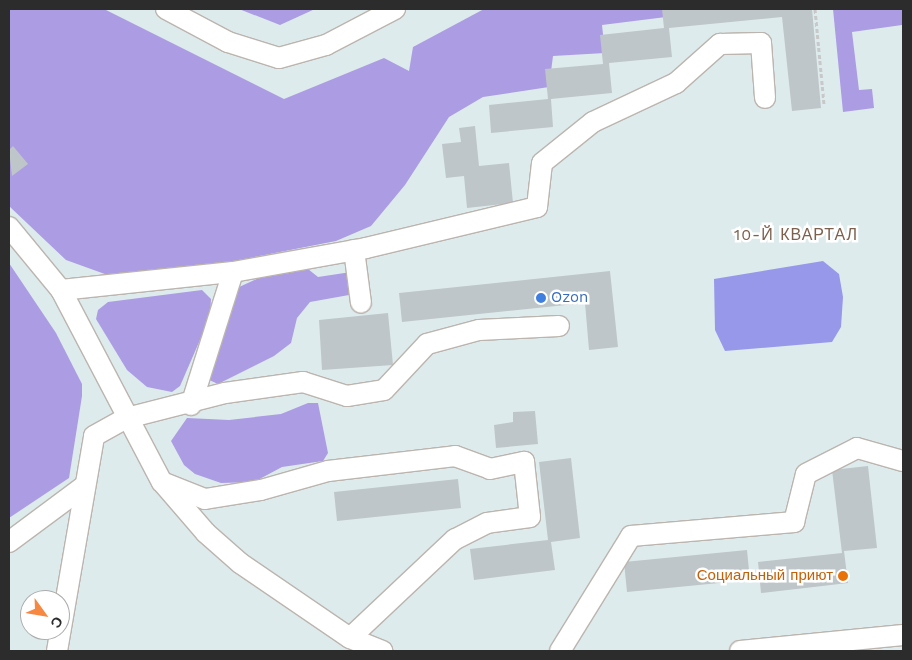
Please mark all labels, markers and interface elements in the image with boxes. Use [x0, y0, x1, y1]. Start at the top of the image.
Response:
district label: 10-Й КВАРТАЛ [732, 225, 860, 245]
place label: Ozon [551, 289, 588, 307]
marker: Ozon [535, 292, 547, 304]
place label: Социальный приют [697, 567, 833, 585]
marker: Социальный приют [837, 570, 849, 582]
north arrow [20, 590, 70, 640]
text: С [47, 614, 66, 631]

